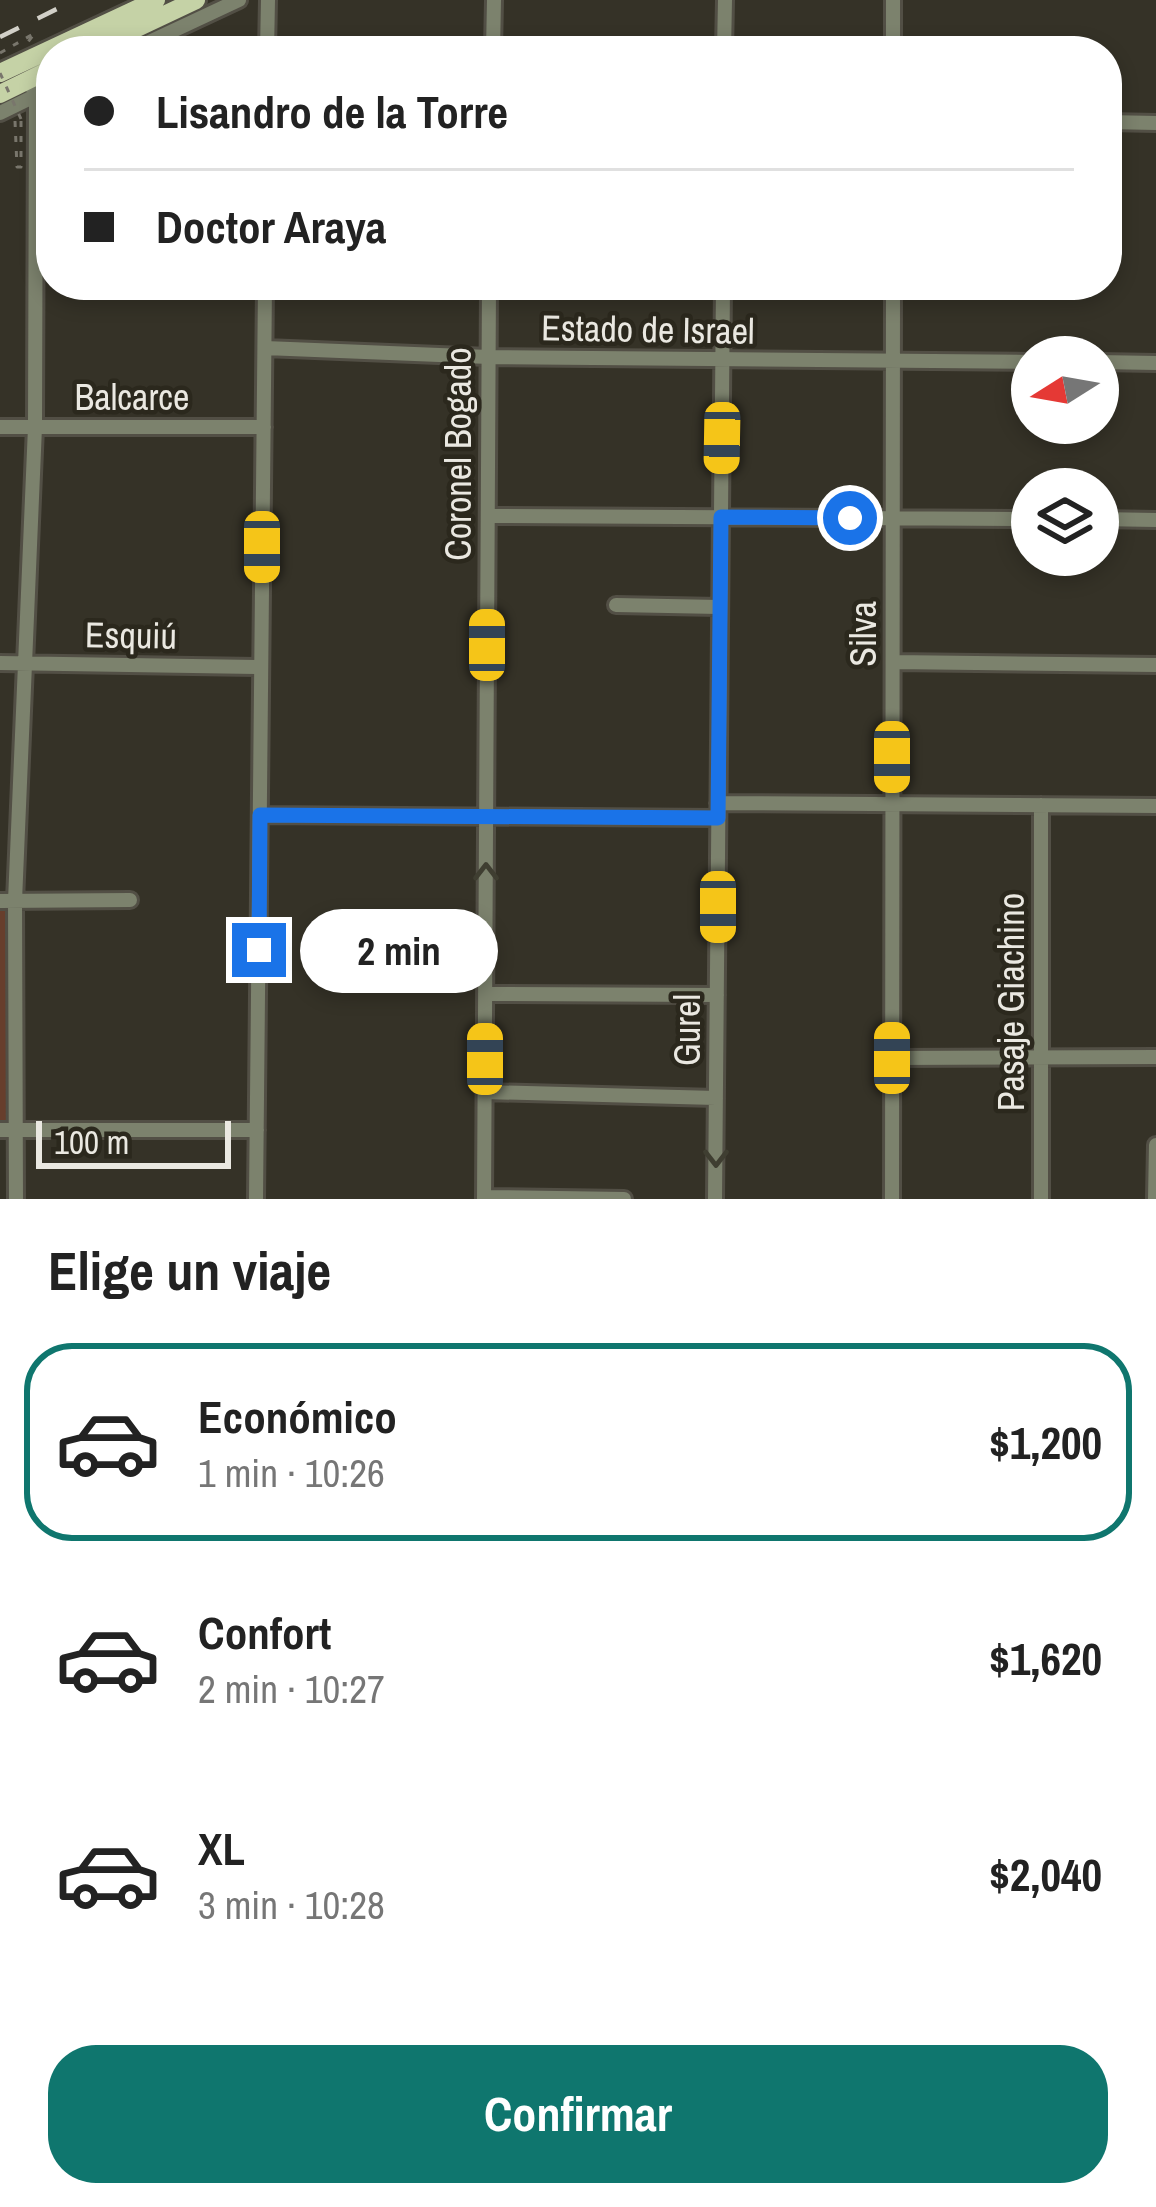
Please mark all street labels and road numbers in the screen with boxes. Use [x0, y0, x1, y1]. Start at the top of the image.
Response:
street label: Estado de Israel [541, 303, 755, 355]
street label: Coronel Bogado [434, 347, 482, 561]
street label: Balcarce [75, 373, 189, 421]
street label: Silva [839, 601, 887, 667]
street label: Esquiú [85, 610, 177, 660]
street label: Pasaje Giachino [987, 893, 1035, 1111]
street label: Gurel [663, 994, 711, 1066]

